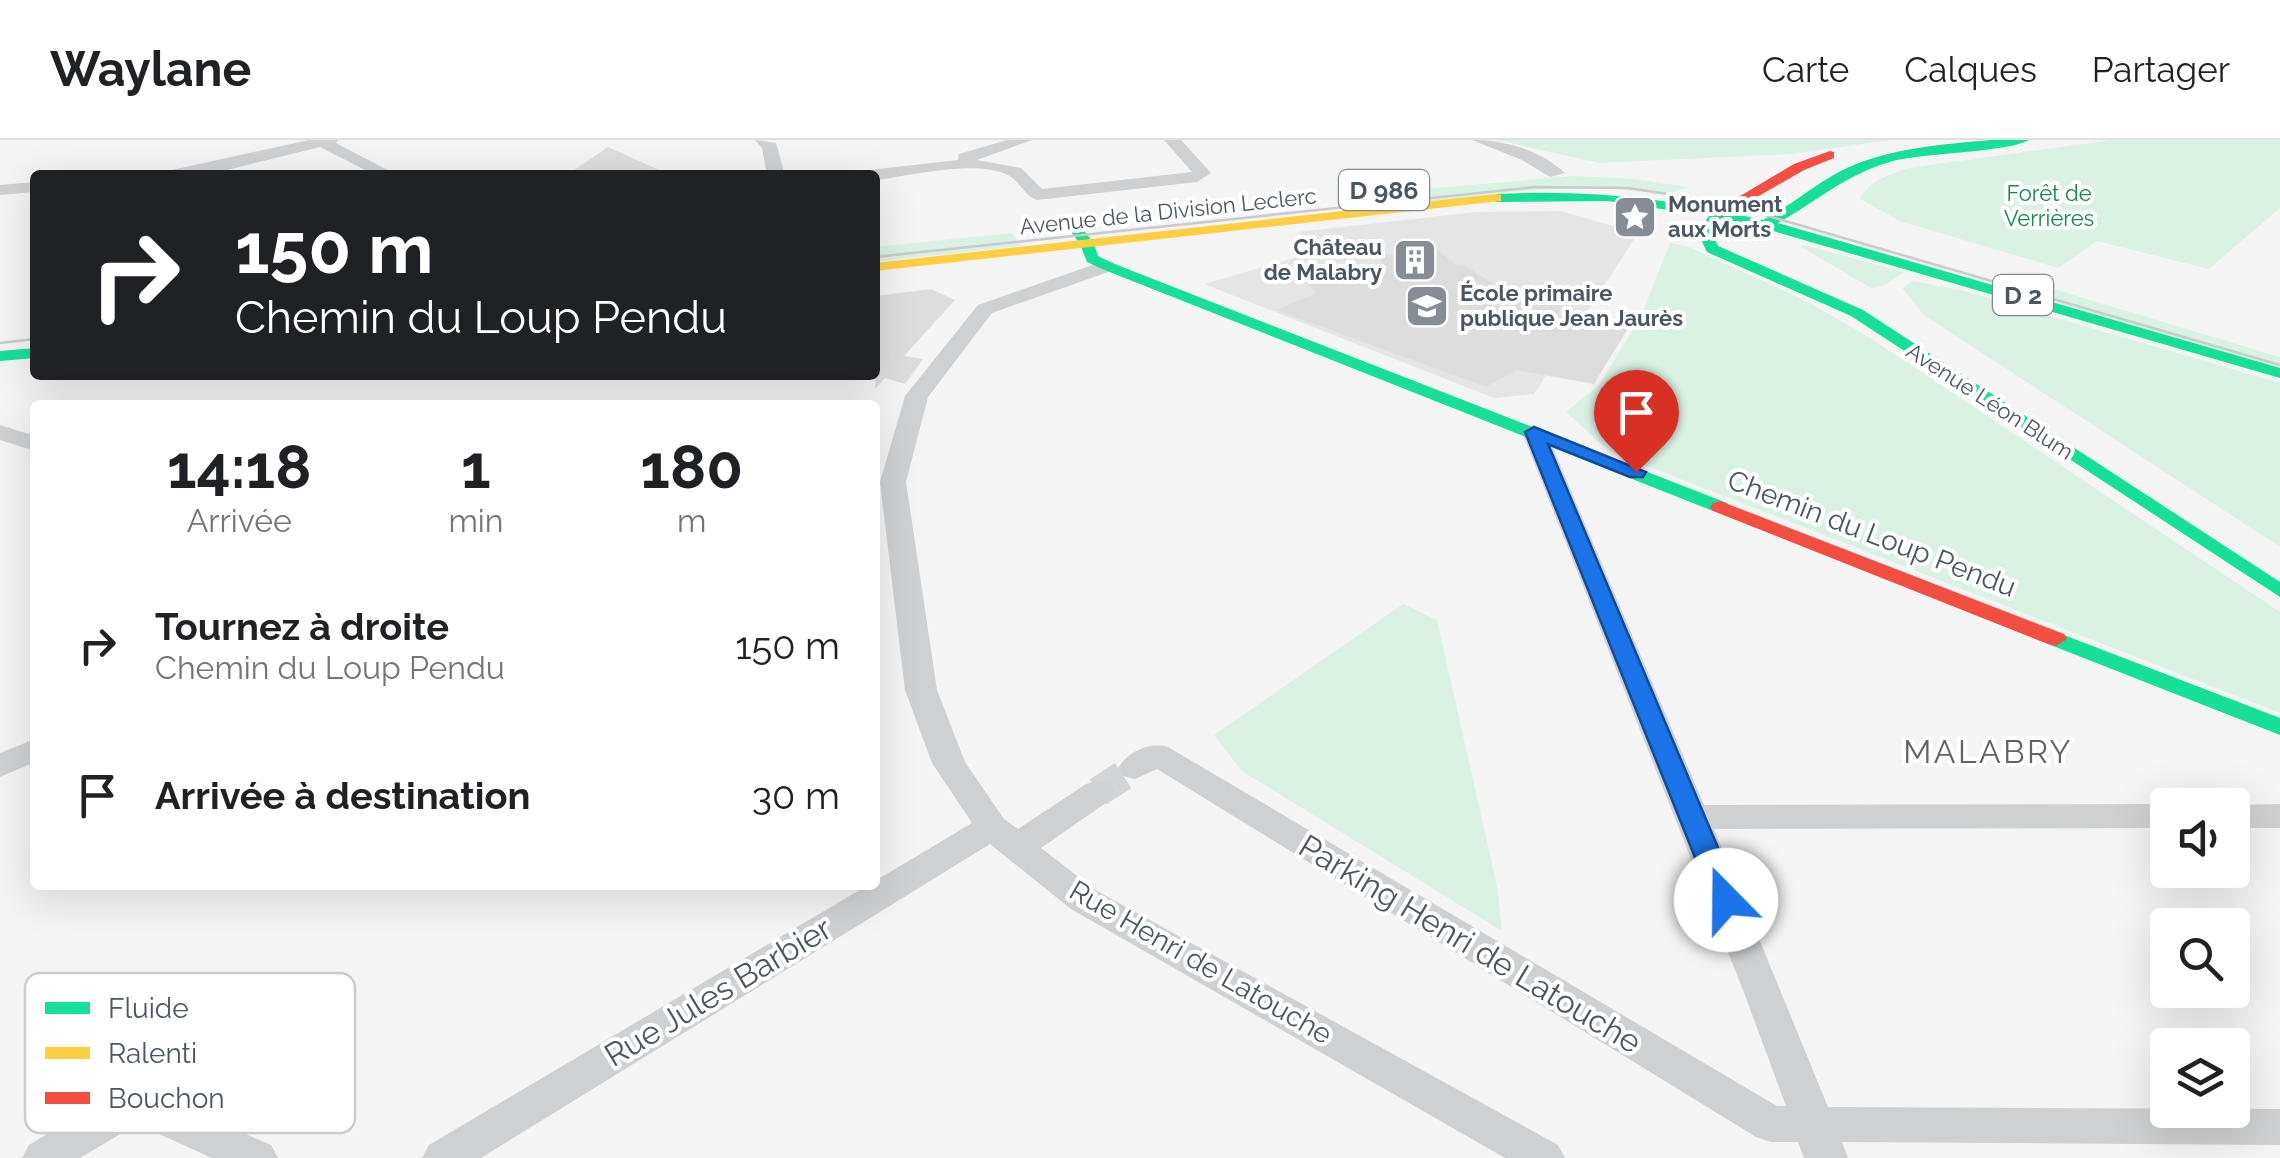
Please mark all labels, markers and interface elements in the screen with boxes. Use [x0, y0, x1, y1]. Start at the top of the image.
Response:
text: Waylane [50, 41, 251, 97]
text: Carte [1762, 49, 1849, 90]
text: Calques [1904, 49, 2037, 90]
text: Partager [2092, 49, 2230, 90]
road number: D 986 [1339, 170, 1429, 210]
park label: Forêt de Verrières [2004, 180, 2094, 231]
street label: Avenue de la Division Leclerc [1018, 182, 1318, 240]
place label: Monument aux Morts [1668, 191, 1783, 242]
place icon: Monument aux Morts [1612, 194, 1658, 240]
text: 150 m [235, 207, 433, 289]
icon: right [70, 210, 200, 340]
place label: Château de Malabry [1264, 234, 1382, 285]
building icon: Château de Malabry [1392, 237, 1438, 283]
road number: D 2 [1993, 275, 2053, 315]
place label: École primaire publique Jean Jaurès [1460, 280, 1683, 331]
school or university icon: École primaire publique Jean Jaurès [1404, 283, 1450, 329]
text: Chemin du Loup Pendu [235, 291, 727, 344]
street label: Avenue Léon Blum [1902, 337, 2078, 465]
pin [1594, 370, 1679, 473]
icon: arrive [1609, 385, 1664, 440]
text: 14:18 [167, 432, 312, 502]
text: 1 [461, 432, 491, 502]
text: 180 [640, 432, 743, 502]
street label: Chemin du Loup Pendu [1723, 463, 2021, 604]
text: Arrivée [187, 502, 292, 539]
text: min [448, 502, 503, 539]
text: m [677, 502, 706, 539]
text: Tournez à droite [155, 604, 449, 649]
icon: right [70, 618, 125, 673]
text: 150 m [735, 623, 840, 668]
text: Chemin du Loup Pendu [155, 649, 505, 686]
district label: MALABRY [1903, 733, 2073, 770]
icon: arrive [70, 768, 125, 823]
text: Arrivée à destination [155, 773, 531, 818]
text: 30 m [752, 773, 840, 818]
map controls [2150, 788, 2250, 1128]
button: sound [2150, 788, 2250, 888]
street label: Parking Henri de Latouche [1293, 827, 1648, 1060]
position arrow [1674, 848, 1778, 952]
street label: Rue Henri de Latouche [1064, 874, 1338, 1051]
button: search [2150, 908, 2250, 1008]
street label: Rue Jules Barbier [598, 909, 838, 1074]
legend [25, 973, 355, 1133]
text: Fluide [108, 992, 189, 1025]
button: layers [2150, 1028, 2250, 1128]
text: Ralenti [108, 1037, 197, 1070]
text: Bouchon [108, 1082, 225, 1115]

